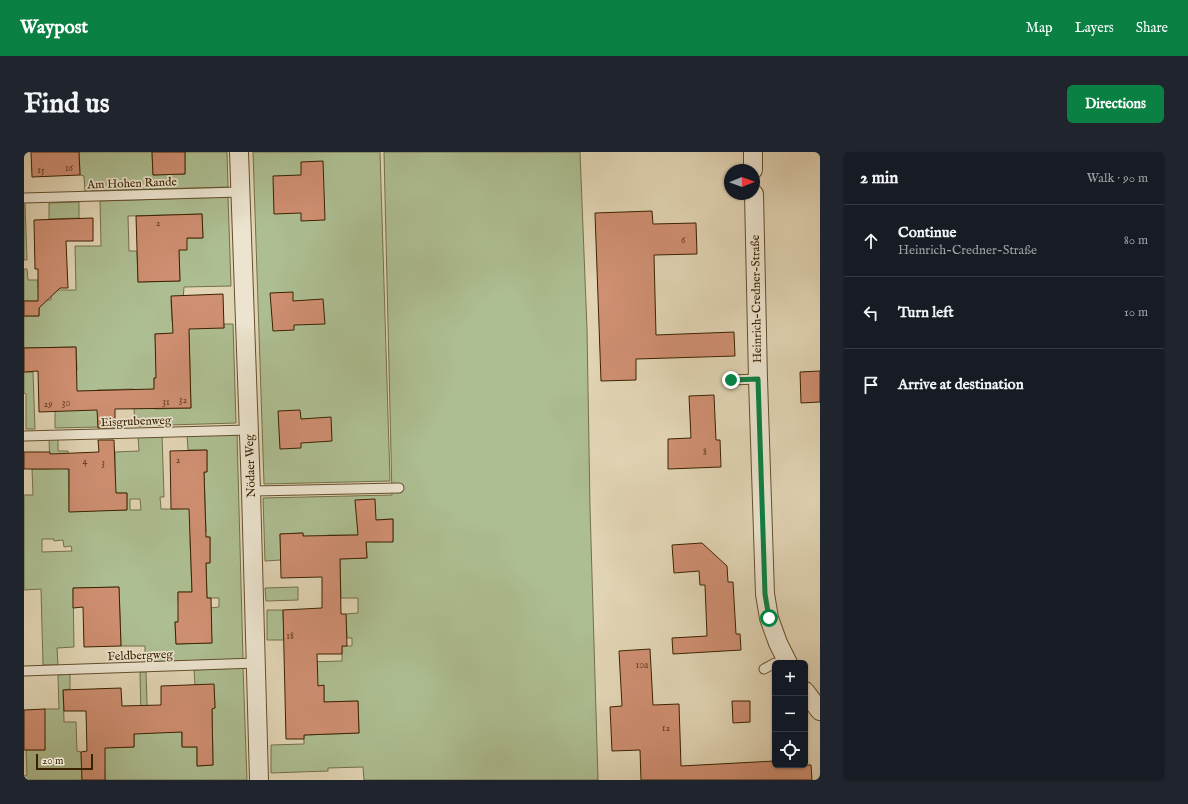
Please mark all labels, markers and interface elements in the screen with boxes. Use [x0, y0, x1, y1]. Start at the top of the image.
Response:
text: Waypost [20, 16, 88, 40]
text: Map [1026, 19, 1053, 37]
text: Layers [1075, 19, 1114, 37]
text: Share [1136, 19, 1168, 37]
button: Directions [1067, 85, 1164, 123]
text: Find us [24, 87, 110, 122]
house number: 16 [65, 162, 74, 175]
house number: 15 [37, 164, 45, 177]
north arrow [724, 164, 760, 200]
text: 2 min [860, 168, 898, 189]
text: Walk · 90 m [1087, 170, 1148, 187]
street label: Am Hohen Rande [86, 174, 178, 193]
house number: 2 [156, 217, 161, 230]
text: Continue [898, 223, 956, 242]
icon: ahead [860, 230, 882, 252]
text: 80 m [1124, 232, 1148, 249]
house number: 6 [681, 234, 686, 247]
street label: Heinrich-Credner-Straße [748, 234, 765, 363]
text: Heinrich-Credner-Straße [898, 242, 1037, 259]
icon: left [860, 302, 882, 324]
text: Turn left [898, 303, 954, 322]
text: 10 m [1124, 304, 1148, 321]
route end [722, 371, 740, 389]
icon: arrive [860, 374, 882, 396]
text: Arrive at destination [898, 375, 1024, 394]
house number: 32 [179, 394, 188, 407]
house number: 31 [162, 396, 170, 409]
house number: 30 [62, 397, 70, 410]
house number: 29 [43, 398, 53, 411]
street label: Eisgrubenweg [100, 413, 172, 430]
street label: Nödaer Weg [242, 434, 259, 498]
house number: 8 [703, 446, 707, 459]
house number: 2 [176, 454, 181, 467]
house number: 4 [83, 455, 88, 468]
house number: 3 [101, 457, 105, 470]
route start [760, 609, 778, 627]
house number: 18 [286, 630, 294, 643]
street label: Feldbergweg [107, 647, 174, 664]
house number: 10a [636, 659, 649, 672]
map controls [772, 660, 808, 768]
button: + [772, 660, 808, 696]
button: − [772, 696, 808, 732]
house number: 12 [662, 722, 671, 735]
button: locate [772, 732, 808, 768]
scale bar [36, 752, 93, 771]
text: 20 m [42, 754, 63, 768]

